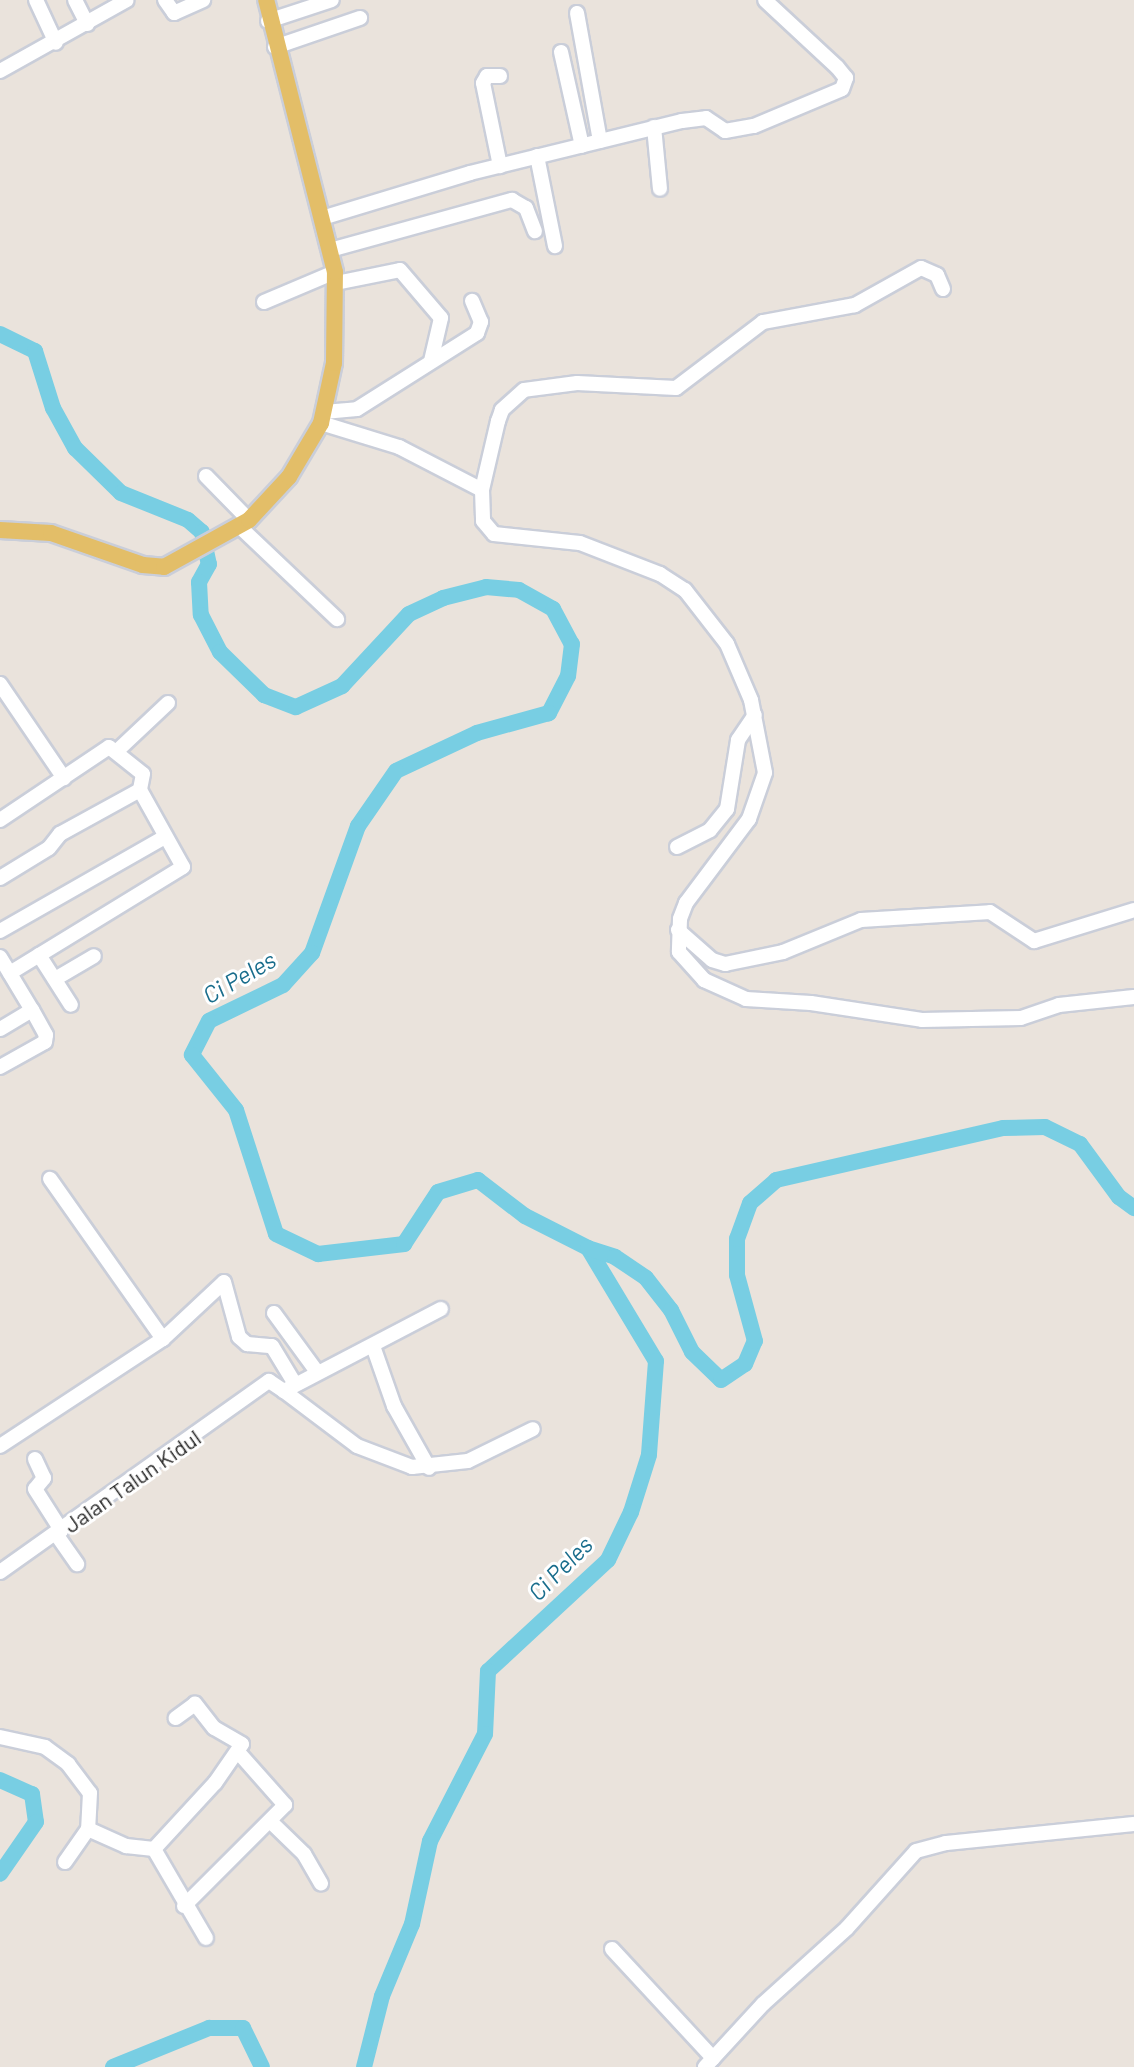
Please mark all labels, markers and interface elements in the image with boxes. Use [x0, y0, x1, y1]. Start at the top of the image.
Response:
water label: Ci Peles [197, 945, 281, 1009]
street label: Jalan Talun Kidul [59, 1424, 205, 1538]
water label: Ci Peles [522, 1530, 598, 1606]

